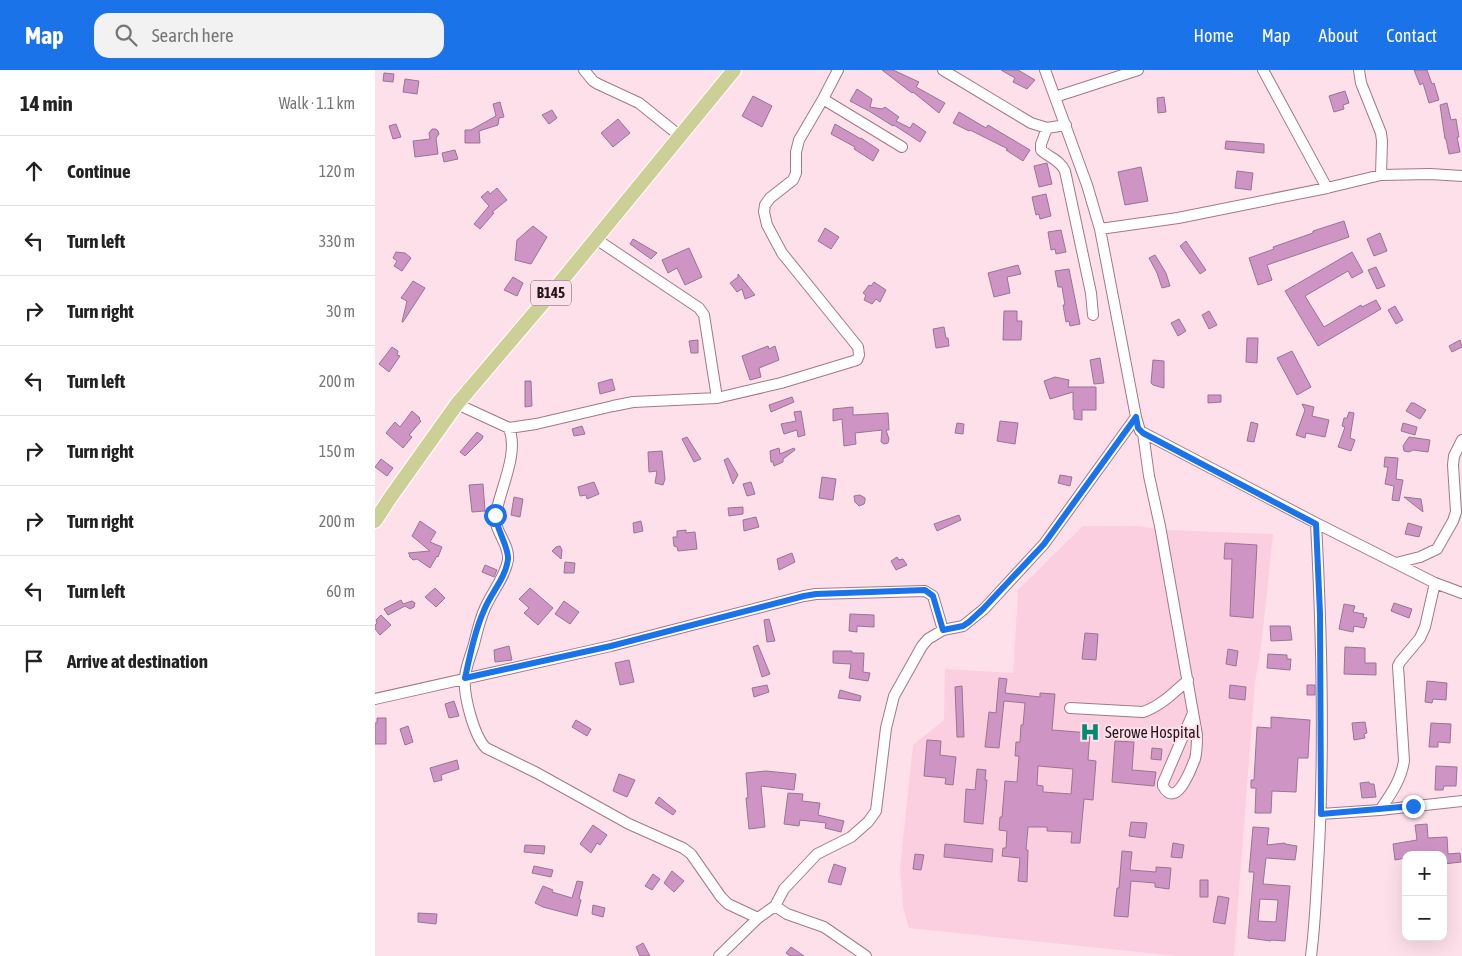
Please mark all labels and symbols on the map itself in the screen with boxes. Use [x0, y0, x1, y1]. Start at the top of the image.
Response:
road number: B145 [531, 280, 571, 306]
route start [484, 504, 507, 527]
hospital icon: Serowe Hospital [1079, 721, 1101, 743]
place label: Serowe Hospital [1105, 723, 1201, 742]
route end [1402, 795, 1425, 818]

